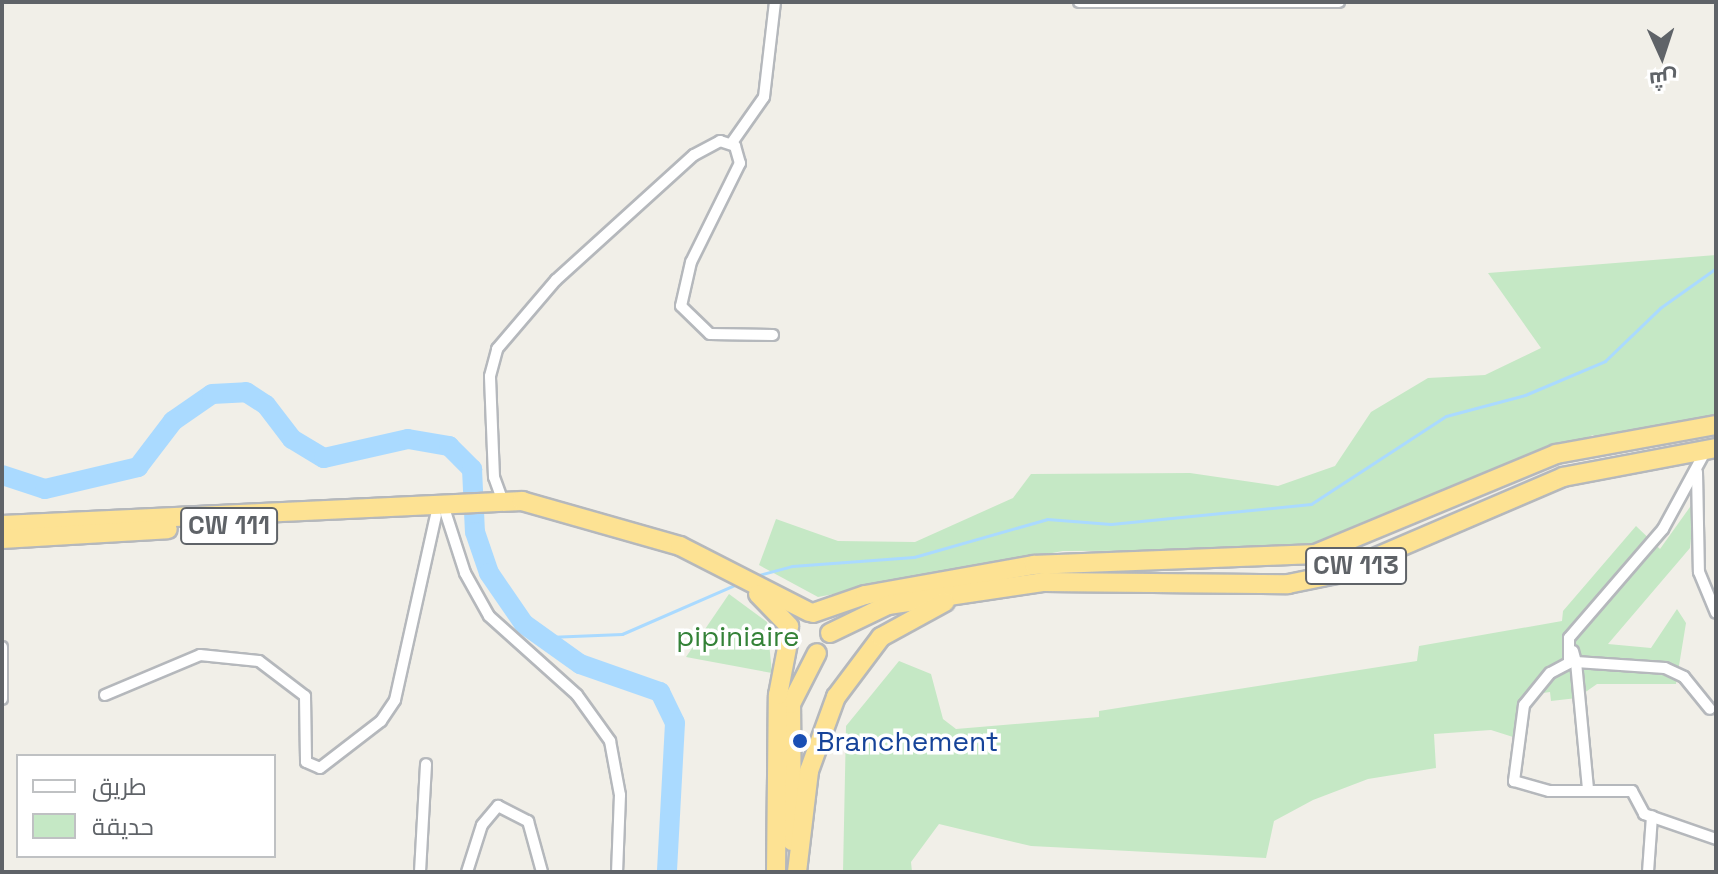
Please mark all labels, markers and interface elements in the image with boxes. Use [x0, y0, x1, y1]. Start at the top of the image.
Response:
north arrow [1622, 16, 1702, 96]
text: ش [1648, 65, 1678, 95]
road number: CW 111 [179, 504, 279, 548]
road number: CW 113 [1304, 544, 1408, 588]
park label: pipiniaire [676, 619, 800, 653]
place label: Branchement [816, 724, 999, 758]
marker: Branchement [791, 732, 809, 750]
legend [16, 754, 276, 858]
text: طريق [92, 771, 147, 802]
text: حديقة [92, 811, 154, 842]

